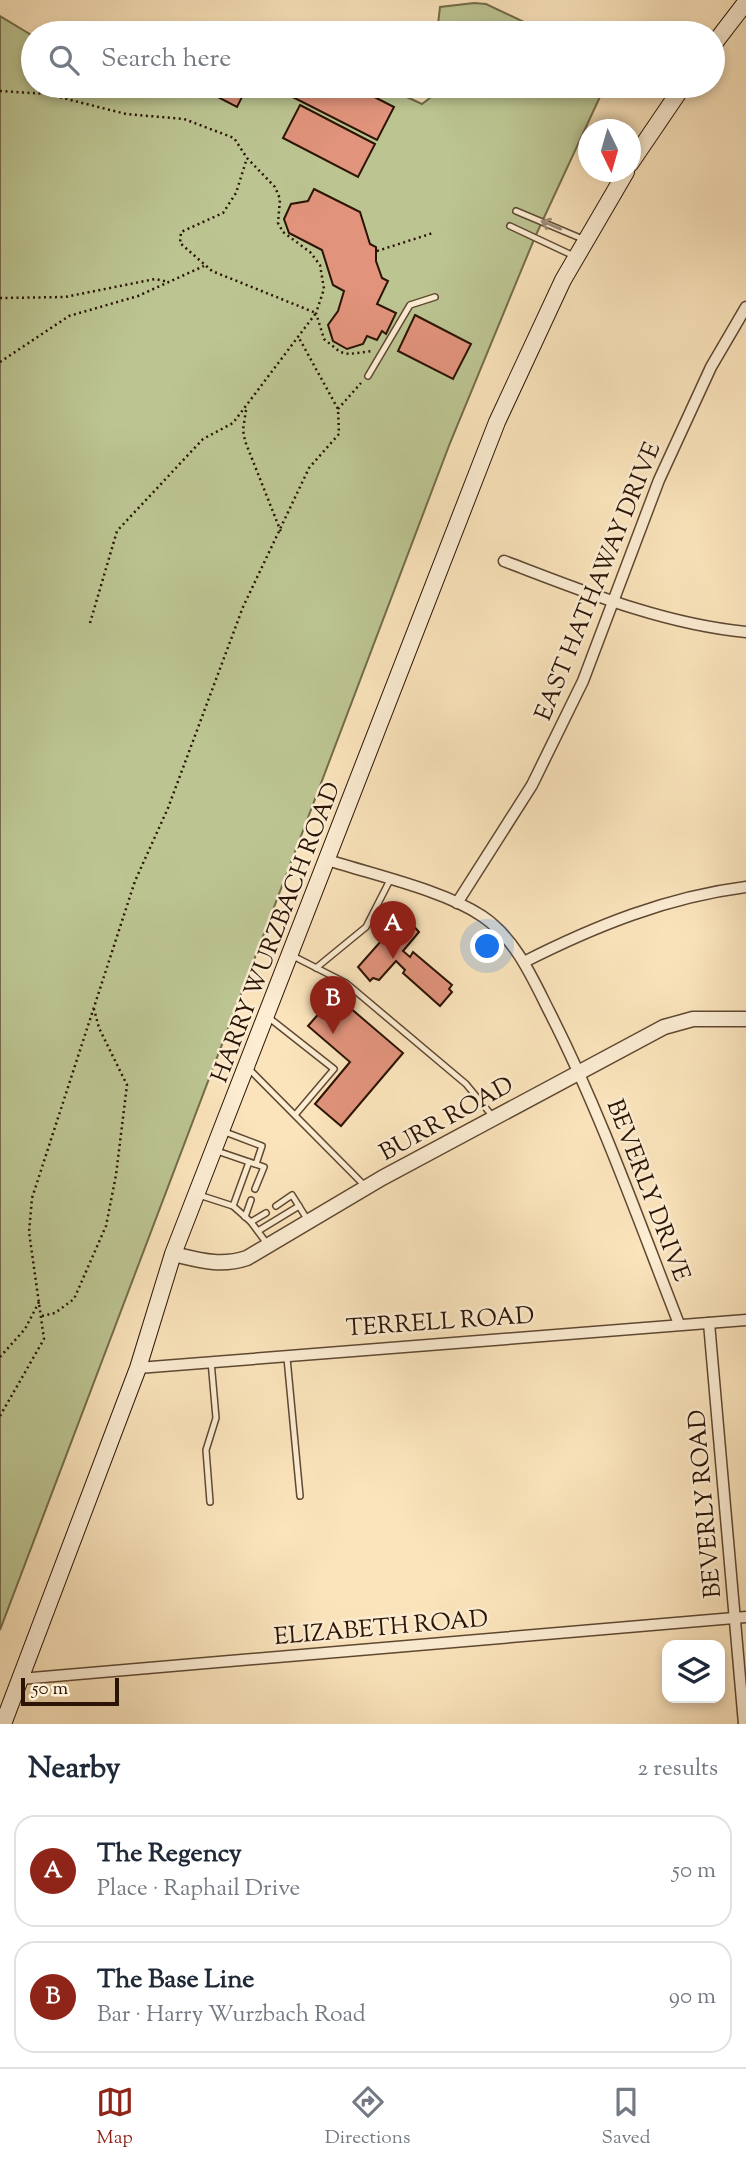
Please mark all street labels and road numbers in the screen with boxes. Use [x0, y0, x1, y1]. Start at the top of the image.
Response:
street label: EAST HATHAWAY DRIVE [527, 437, 671, 726]
street label: HARRY WURZBACH ROAD [204, 778, 346, 1086]
street label: BURR ROAD [374, 1069, 520, 1171]
street label: BEVERLY DRIVE [597, 1095, 698, 1287]
street label: TERRELL ROAD [345, 1299, 535, 1347]
street label: BEVERLY ROAD [681, 1408, 731, 1600]
street label: ELIZABETH ROAD [273, 1603, 490, 1655]

